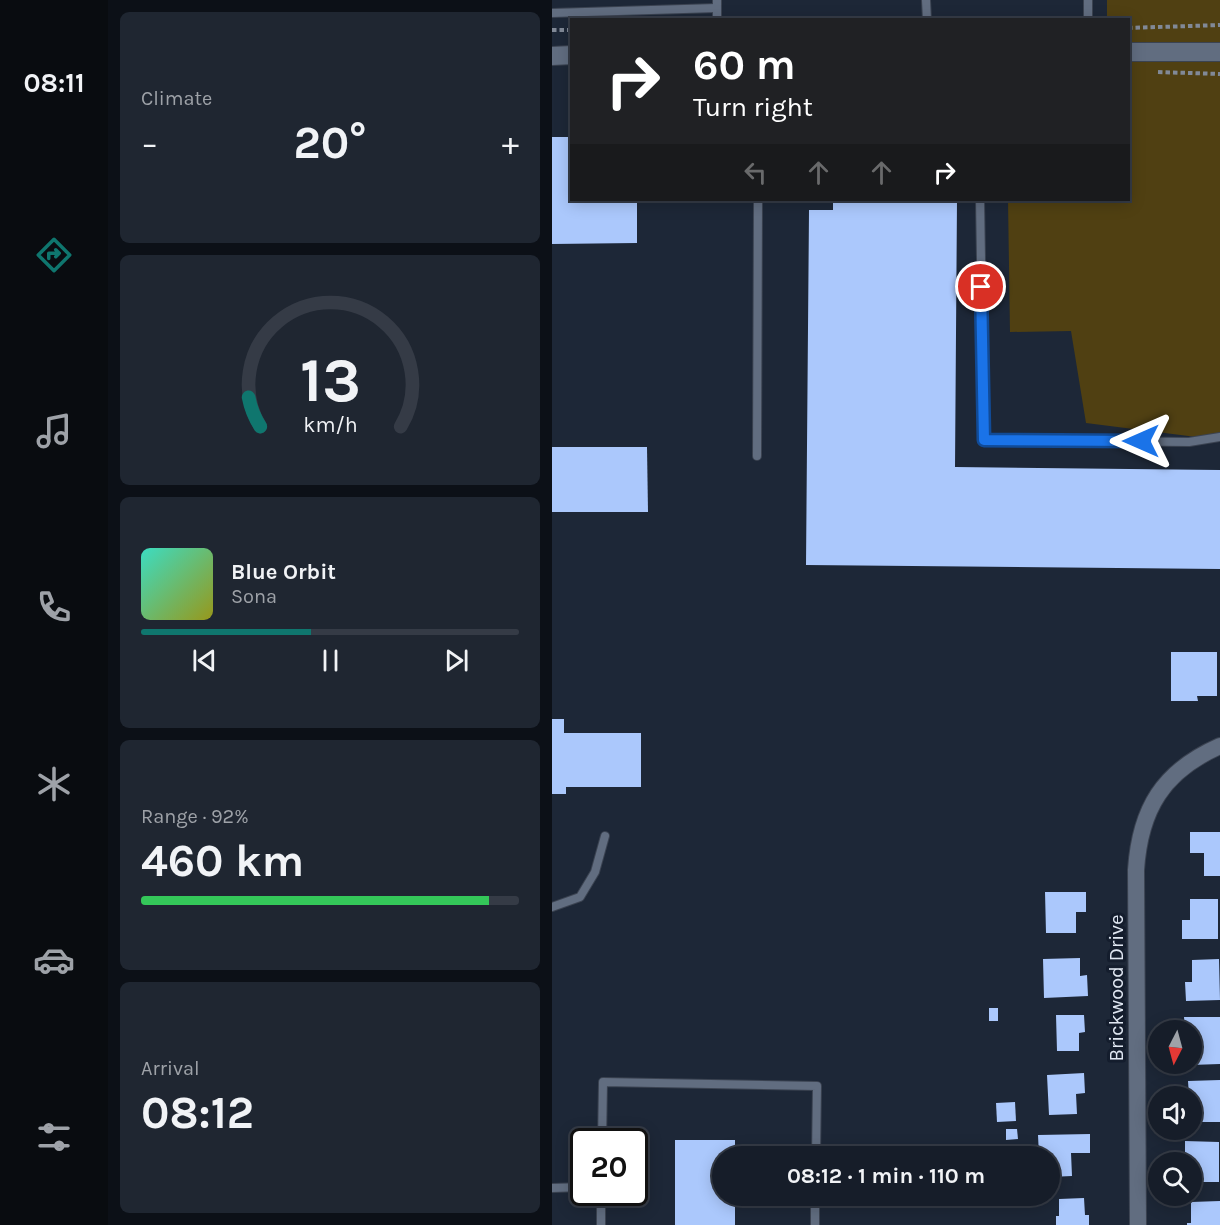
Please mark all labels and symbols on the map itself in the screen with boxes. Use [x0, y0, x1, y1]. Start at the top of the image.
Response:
pin [955, 261, 1006, 312]
position arrow [1109, 409, 1173, 473]
street label: Brickwood Drive [1105, 915, 1128, 1061]
north arrow [1148, 1020, 1202, 1074]
speed limit sign: 20 [570, 1128, 648, 1206]

